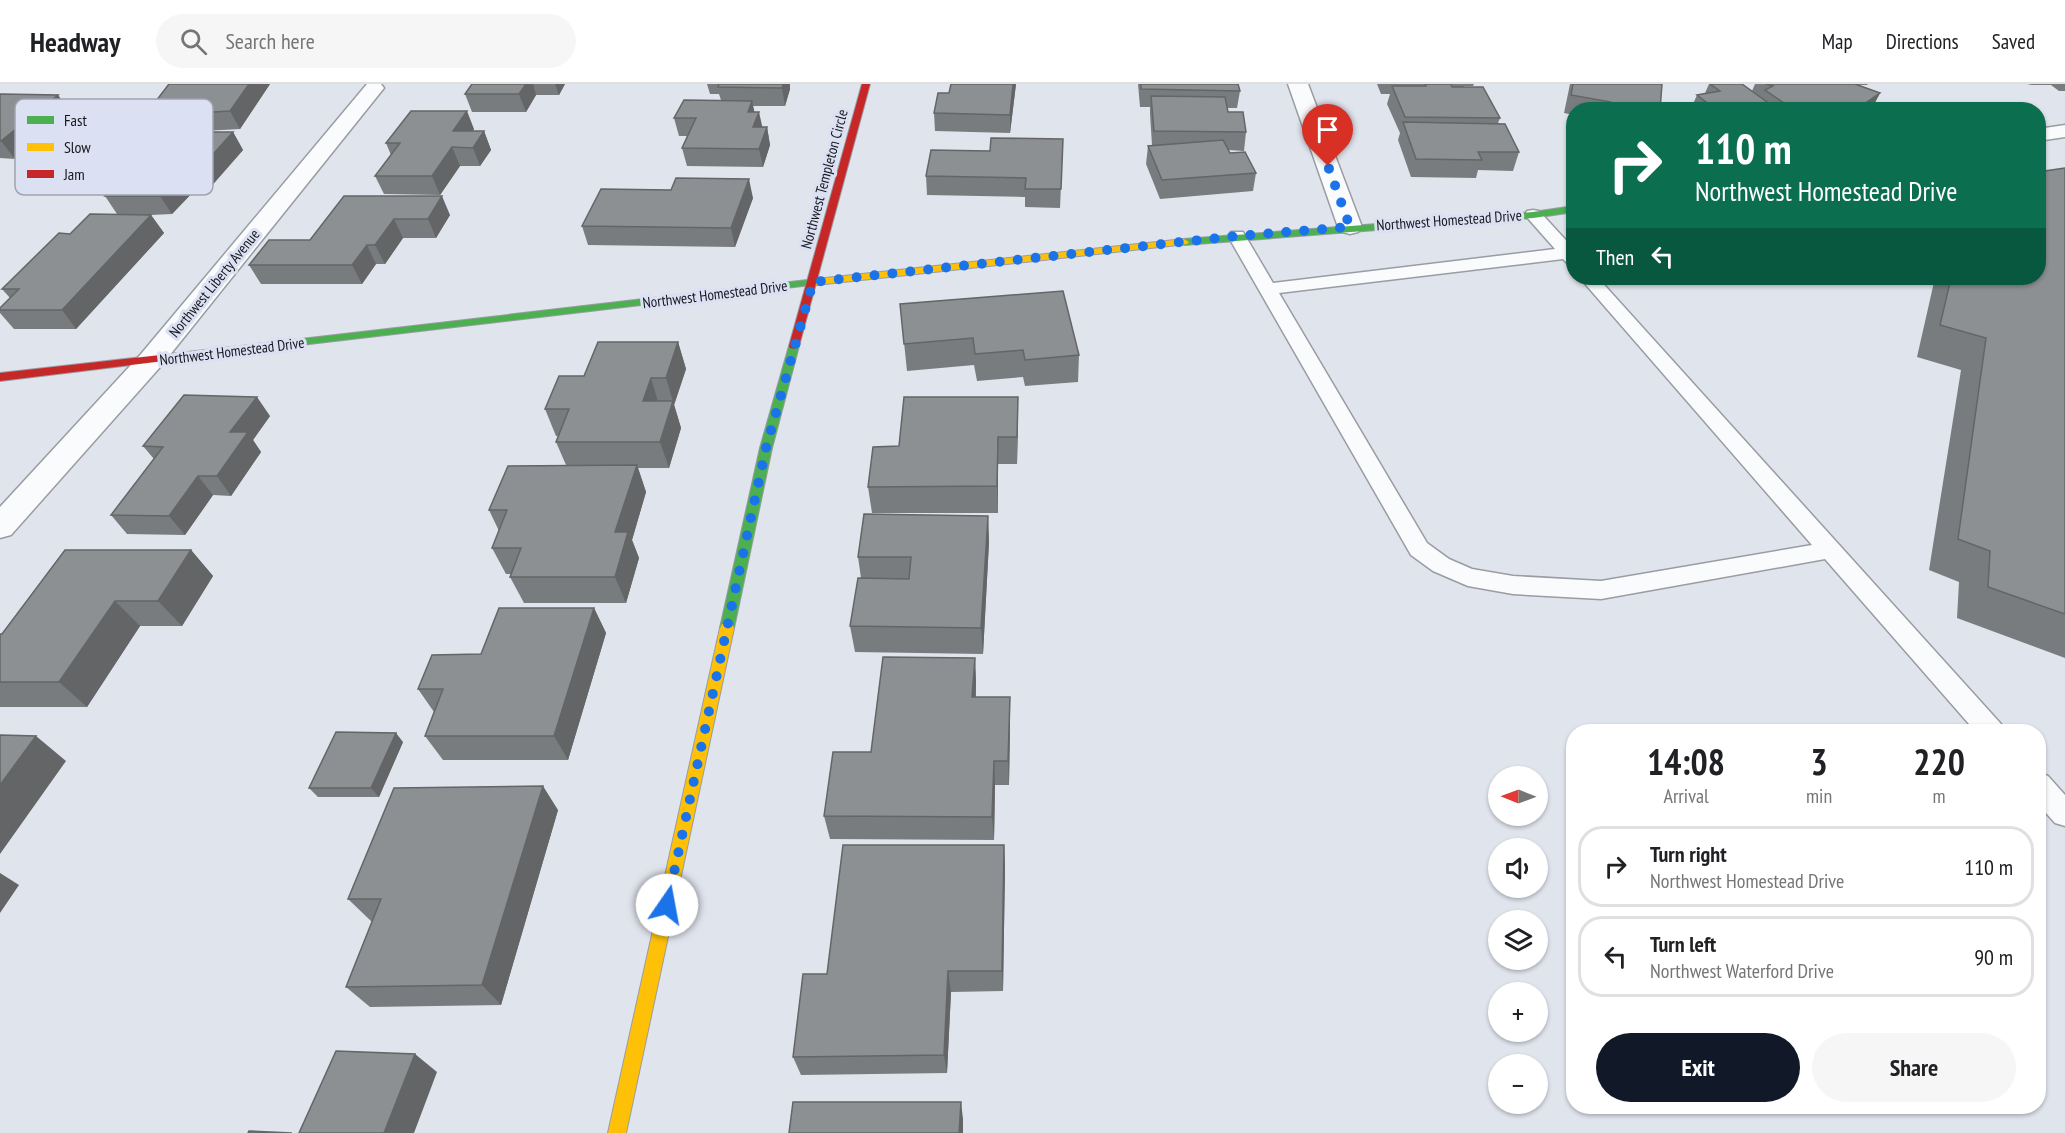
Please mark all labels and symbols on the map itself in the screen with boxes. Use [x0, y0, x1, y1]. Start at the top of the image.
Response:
legend [15, 99, 213, 195]
pin [1302, 104, 1353, 166]
street label: Northwest Templeton Circle [796, 107, 852, 251]
text: Fast [64, 110, 87, 130]
text: Slow [64, 137, 91, 157]
text: Jam [63, 164, 85, 184]
street label: Northwest Homestead Drive [1376, 205, 1522, 235]
street label: Northwest Liberty Avenue [165, 225, 263, 341]
street label: Northwest Homestead Drive [642, 276, 788, 312]
street label: Northwest Homestead Drive [159, 333, 305, 369]
north arrow [1488, 766, 1548, 826]
position arrow [635, 873, 699, 937]

